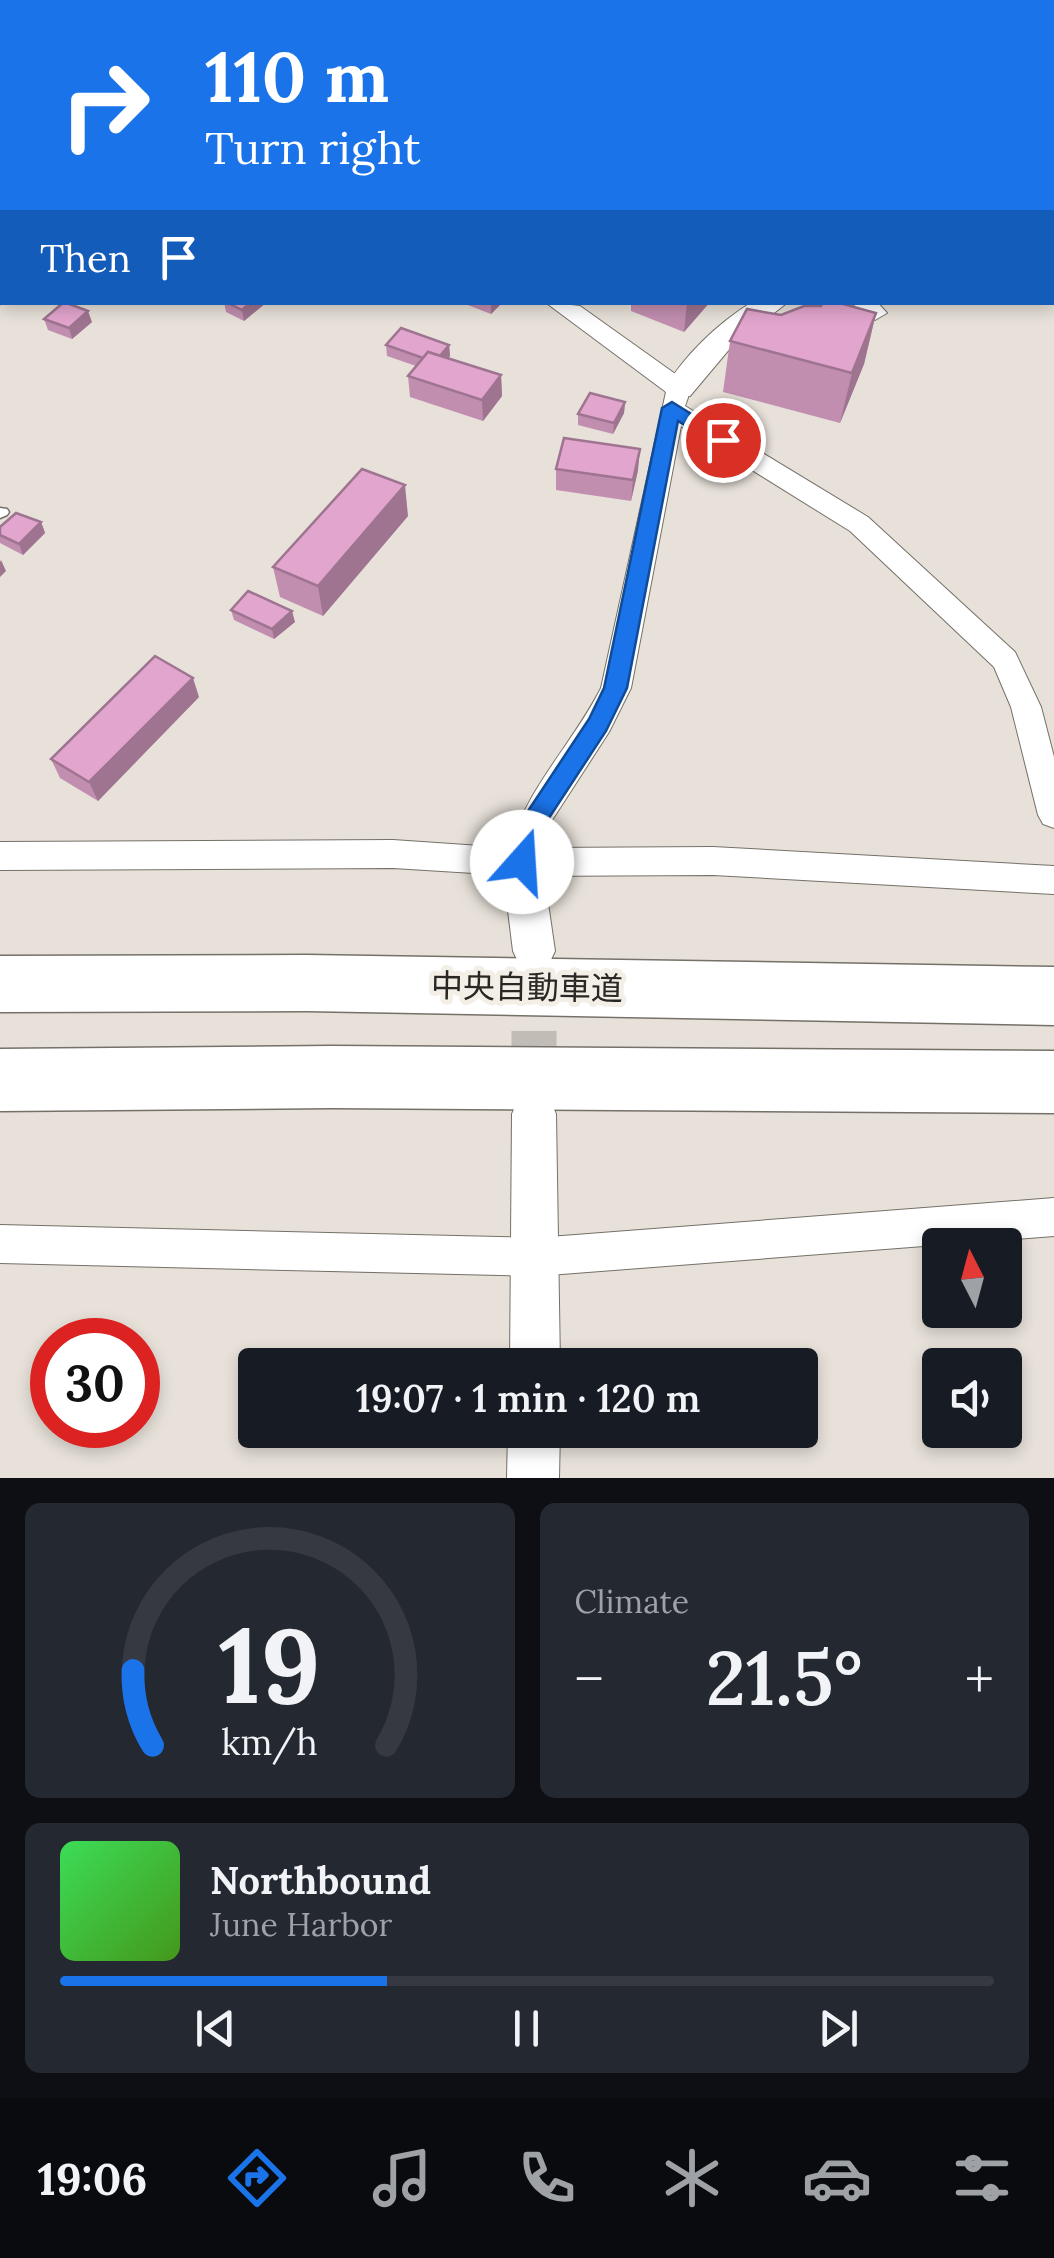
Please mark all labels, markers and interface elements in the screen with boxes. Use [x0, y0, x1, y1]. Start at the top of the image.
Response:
text: 110 m [205, 32, 389, 121]
icon: right [40, 40, 170, 170]
text: Turn right [205, 119, 421, 176]
icon: arrive [151, 230, 206, 285]
text: Then [40, 234, 131, 282]
pin [681, 398, 766, 483]
icon: arrive [696, 413, 751, 468]
position arrow [470, 810, 574, 914]
street label: 中央自動車道 [431, 965, 623, 1009]
north arrow [922, 1228, 1022, 1328]
map controls [922, 1228, 1022, 1448]
speed limit sign: 30 [30, 1318, 160, 1448]
button: sound [922, 1348, 1022, 1448]
text: 19:07 · 1 min · 120 m [356, 1374, 700, 1422]
text: Climate [575, 1581, 689, 1622]
text: 19 [219, 1598, 321, 1731]
text: 21.5° [706, 1630, 863, 1726]
text: − [575, 1644, 604, 1714]
text: + [965, 1644, 994, 1714]
text: km/h [221, 1719, 318, 1765]
text: Northbound [210, 1856, 431, 1904]
text: June Harbor [210, 1904, 392, 1945]
icon: previous [188, 2001, 243, 2056]
icon: pause [499, 2001, 554, 2056]
icon: next [811, 2001, 866, 2056]
icon: directions [222, 2143, 292, 2213]
icon: music [367, 2143, 437, 2213]
icon: phone [512, 2143, 582, 2213]
icon: climate [657, 2143, 727, 2213]
icon: car [802, 2143, 872, 2213]
icon: filters [947, 2143, 1017, 2213]
text: 19:06 [37, 2150, 147, 2207]

